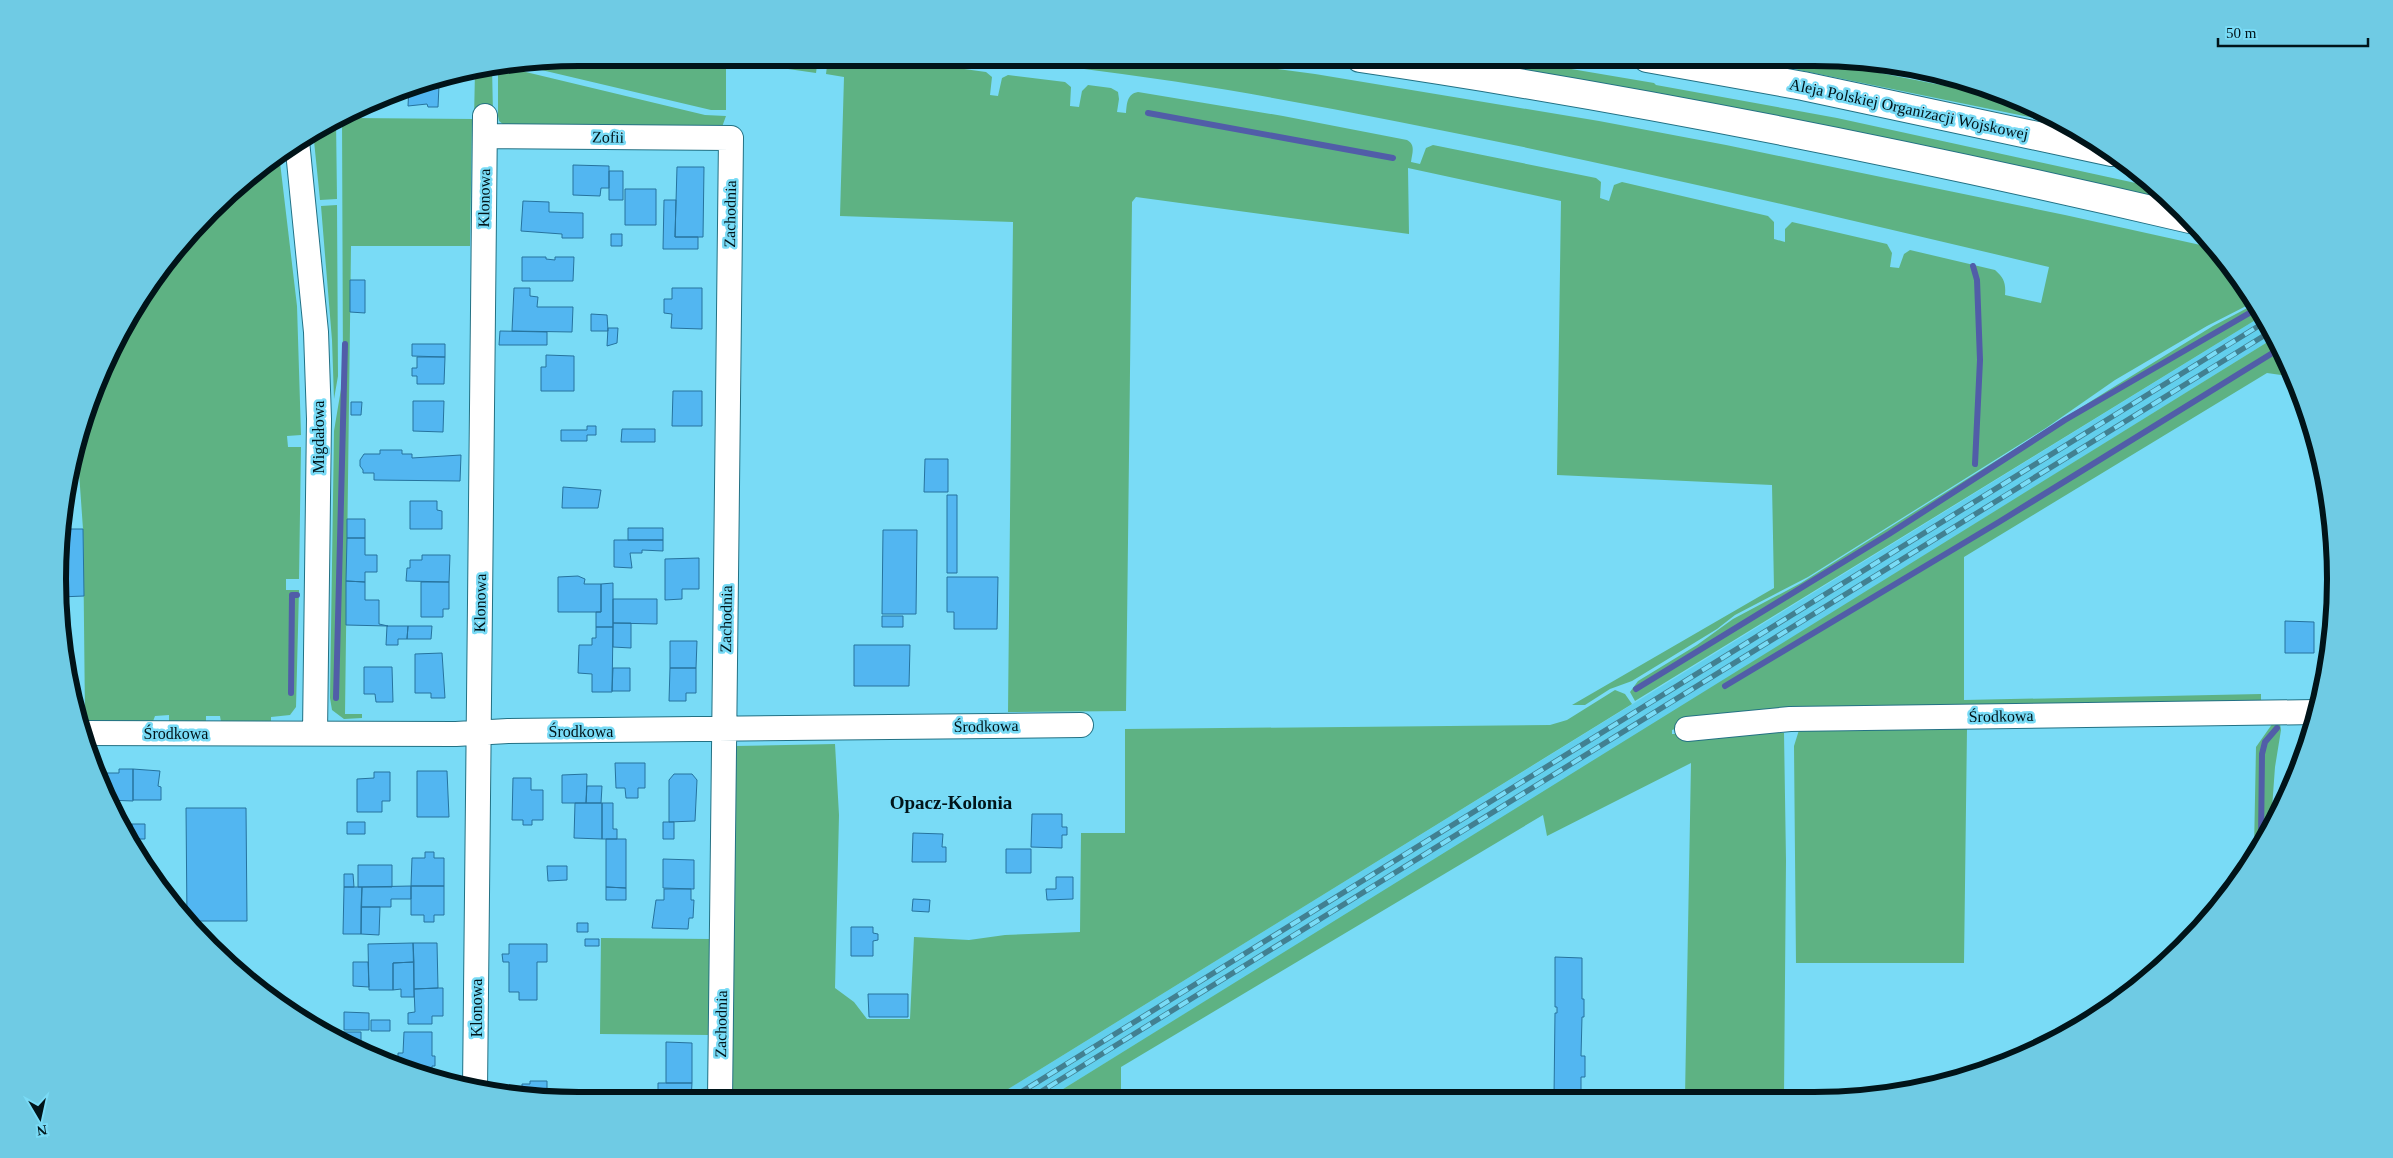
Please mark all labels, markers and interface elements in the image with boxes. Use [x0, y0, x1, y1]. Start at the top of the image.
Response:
scale bar [2218, 15, 2368, 47]
text: 50 m [2226, 25, 2257, 41]
street label: Aleja Polskiej Organizacji Wojskowej [1788, 75, 2030, 144]
street label: Zofii [592, 128, 625, 146]
street label: Klonowa [475, 169, 493, 227]
street label: Zachodnia [721, 180, 739, 248]
street label: Migdałowa [310, 401, 328, 473]
street label: Klonowa [471, 574, 489, 632]
street label: Zachodnia [717, 585, 735, 653]
street label: Środkowa [1968, 706, 2034, 725]
street label: Środkowa [953, 716, 1019, 735]
street label: Środkowa [549, 722, 613, 740]
street label: Środkowa [144, 724, 208, 742]
district label: Opacz-Kolonia [890, 792, 1013, 813]
street label: Klonowa [468, 979, 485, 1037]
street label: Zachodnia [712, 990, 730, 1058]
north arrow [15, 1093, 65, 1143]
text: N [36, 1122, 48, 1139]

